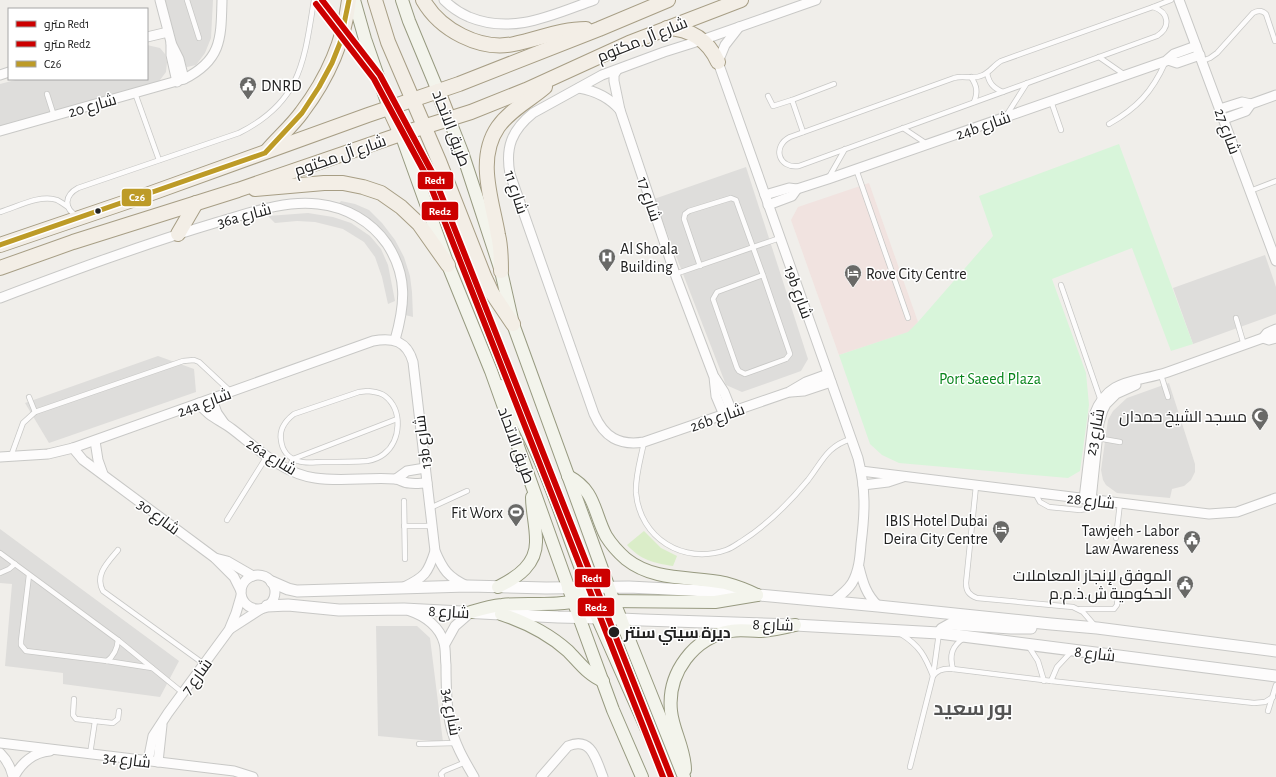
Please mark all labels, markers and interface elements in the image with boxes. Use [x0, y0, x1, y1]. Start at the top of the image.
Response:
legend [8, 8, 148, 80]
street label: شارع آل مكتوم [594, 14, 691, 68]
text: مترو Red1 [44, 18, 89, 31]
text: مترو Red2 [44, 38, 91, 51]
text: C26 [44, 58, 62, 70]
public building icon: DNRD [238, 75, 258, 100]
place label: DNRD [261, 78, 301, 94]
street label: طريق الاتحاد [427, 88, 473, 169]
street label: شارع 20 [66, 91, 119, 123]
street label: شارع 27 [1209, 106, 1244, 157]
street label: 24b شارع [954, 108, 1014, 146]
street label: شارع آل مكتوم [292, 132, 389, 182]
street label: شارع 11 [499, 168, 532, 217]
line badge: Red1 [417, 171, 454, 190]
text: Red1 [424, 175, 446, 186]
street label: شارع 17 [632, 175, 665, 225]
line badge: C26 [121, 188, 152, 207]
text: C26 [129, 192, 145, 203]
street label: 36a شارع [215, 200, 274, 234]
line badge: Red2 [421, 201, 459, 221]
unlabelled marker [93, 206, 103, 216]
text: Red2 [429, 206, 451, 217]
place label: Al Shoala Building [620, 241, 678, 275]
hospital icon: Al Shoala Building [597, 247, 617, 272]
street label: 19b شارع [778, 263, 816, 322]
hotel icon: Rove City Centre [843, 263, 863, 288]
place label: Rove City Centre [866, 266, 967, 283]
park label: Port Saeed Plaza [939, 371, 1041, 387]
street label: 24a شارع [175, 385, 234, 423]
street label: 26b شارع [688, 400, 748, 438]
street label: طريق الاتحاد [493, 405, 537, 486]
mosque icon: مسجد الشيخ حمدان [1250, 406, 1270, 431]
street label: شارع 23 [1082, 407, 1110, 458]
place label: مسجد الشيخ حمدان [1119, 408, 1247, 428]
street label: 13b شارع [411, 414, 437, 470]
street label: 26a شارع [242, 434, 300, 481]
street label: شارع 28 [1065, 489, 1116, 515]
street label: شارع 30 [132, 495, 183, 540]
sports icon: Fit Worx [506, 502, 526, 527]
place label: Fit Worx [451, 505, 503, 521]
place label: IBIS Hotel Dubai Deira City Centre [883, 513, 988, 548]
hotel icon: IBIS Hotel Dubai Deira City Centre [991, 519, 1011, 544]
place label: Tawjeeh - Labor Law Awareness [1082, 523, 1180, 557]
public building icon: Tawjeeh - Labor Law Awareness [1182, 529, 1202, 554]
line badge: Red1 [574, 568, 611, 588]
place label: الموفق لإنجاز المعاملات الحكومية ش.ذ.م.م [1013, 568, 1172, 605]
text: Red1 [581, 573, 603, 584]
public building icon: الموفق لإنجاز المعاملات الحكومية ش.ذ.م.م [1175, 574, 1195, 599]
line badge: Red2 [577, 597, 615, 617]
street label: شارع 8 [428, 602, 470, 624]
text: Red2 [585, 602, 607, 613]
street label: شارع 8 [752, 615, 794, 637]
marker: ديرة سيتي سنتر [607, 625, 621, 639]
place label: ديرة سيتي سنتر [623, 625, 731, 645]
street label: شارع 8 [1073, 643, 1116, 667]
street label: شارع 7 [178, 655, 218, 699]
street label: شارع 34 [436, 687, 464, 738]
district label: بور سعيد [934, 699, 1013, 720]
street label: شارع 34 [102, 748, 152, 774]

